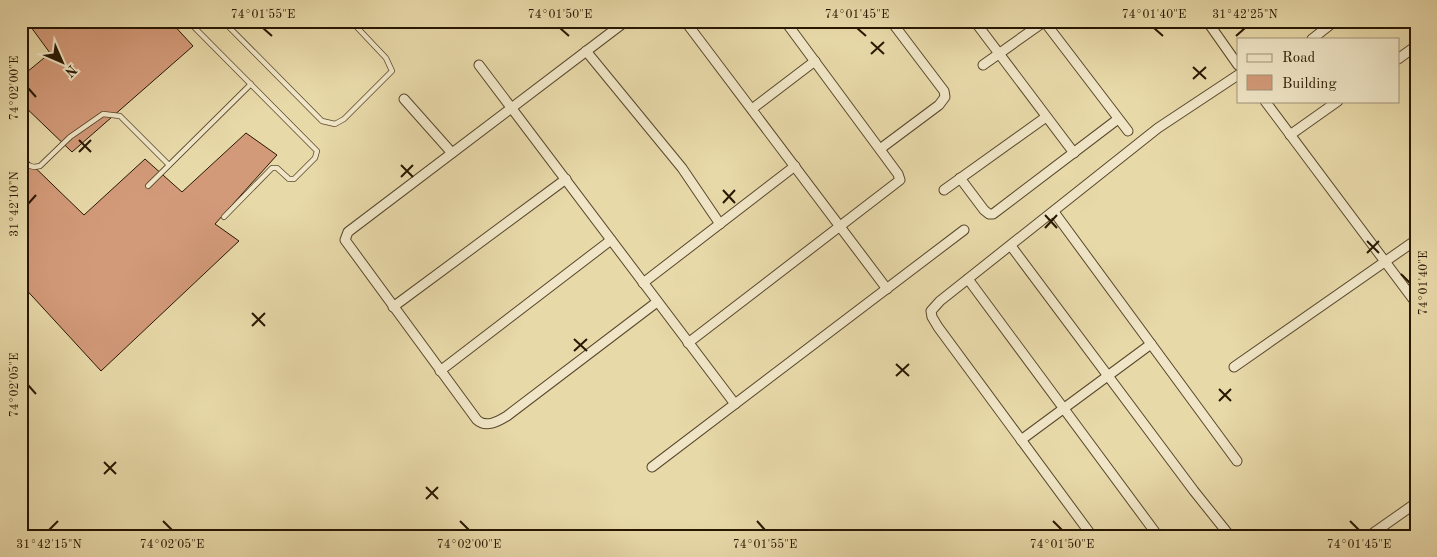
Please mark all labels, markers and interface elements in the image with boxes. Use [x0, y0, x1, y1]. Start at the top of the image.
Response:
text: 74°01'55"E [231, 8, 295, 21]
text: 74°01'50"E [528, 8, 592, 21]
text: 74°01'45"E [825, 8, 889, 21]
text: 31°42'25"N [1212, 8, 1278, 21]
text: 74°01'40"E [1122, 9, 1186, 21]
north arrow [38, 38, 88, 88]
legend [1237, 38, 1400, 102]
text: Road [1282, 51, 1316, 66]
text: 74°02'00"E [9, 56, 21, 120]
text: N [62, 62, 79, 79]
text: Building [1282, 77, 1337, 92]
text: 31°42'10"N [9, 171, 21, 237]
text: 74°01'40"E [1418, 251, 1430, 315]
text: 74°02'05"E [8, 353, 21, 417]
text: 31°42'15"N [16, 538, 82, 551]
text: 74°02'05"E [140, 538, 204, 551]
text: 74°01'55"E [733, 538, 797, 551]
text: 74°01'50"E [1030, 538, 1094, 551]
text: 74°01'45"E [1327, 538, 1391, 551]
text: 74°02'00"E [437, 539, 501, 551]

